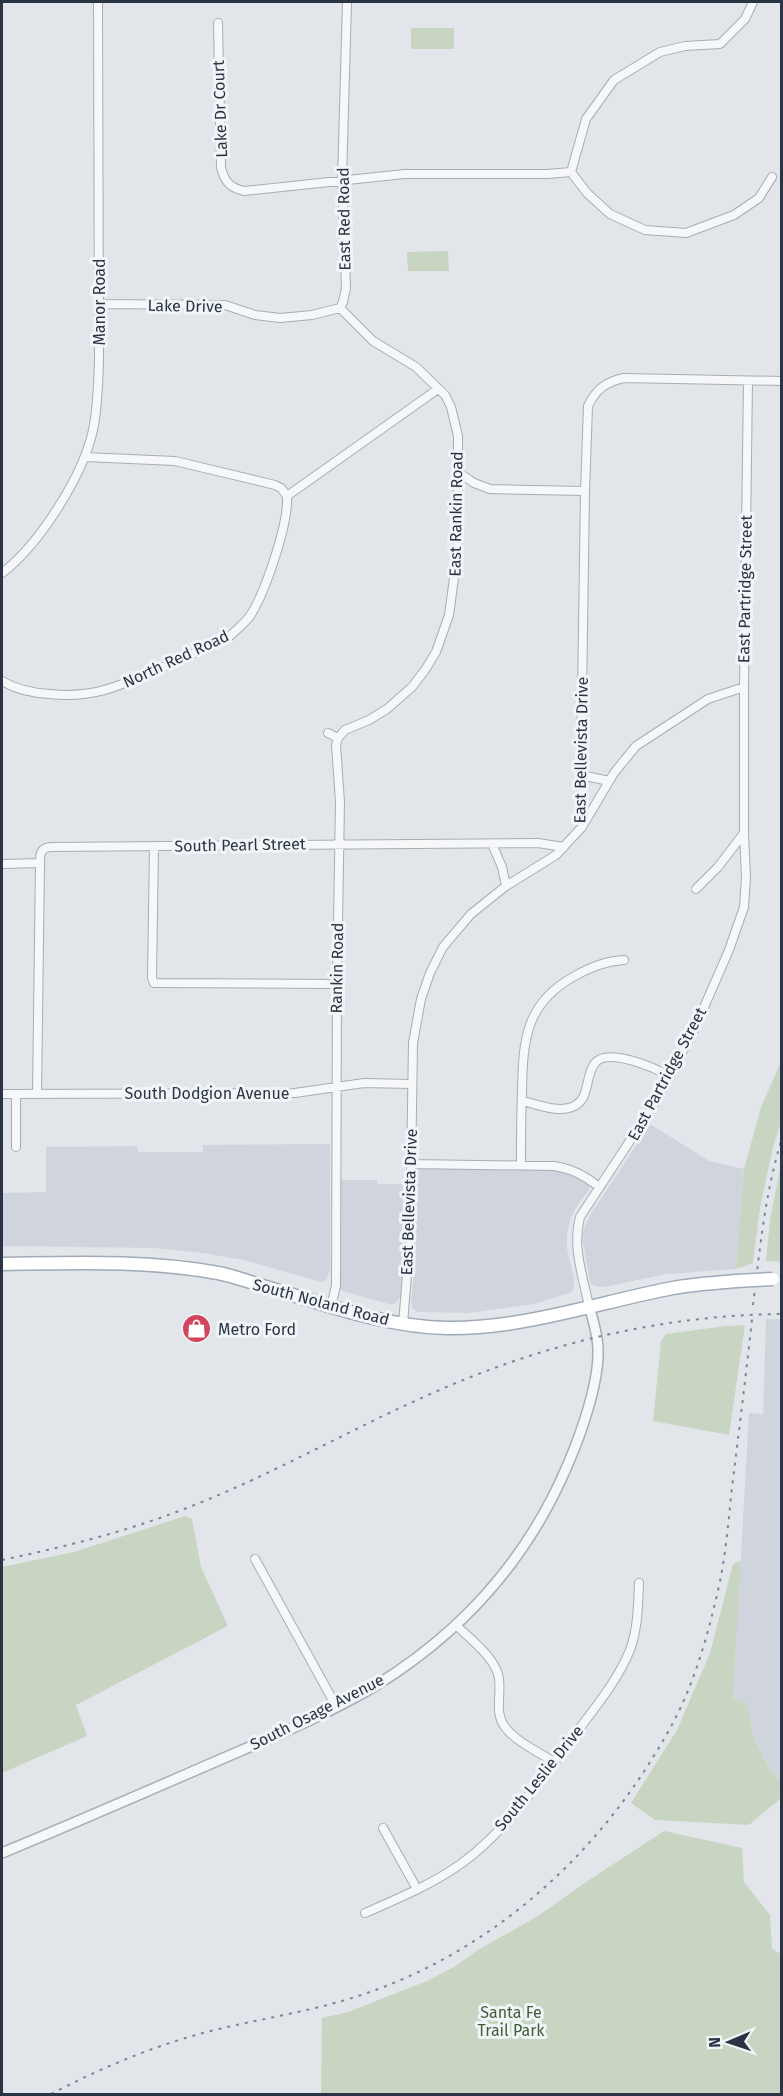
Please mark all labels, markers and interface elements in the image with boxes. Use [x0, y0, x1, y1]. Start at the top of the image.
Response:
street label: Lake Dr Court [209, 60, 231, 158]
street label: East Red Road [334, 167, 354, 271]
street label: Manor Road [90, 258, 109, 346]
street label: Lake Drive [147, 296, 223, 316]
street label: East Rankin Road [445, 451, 467, 577]
street label: East Partridge Street [734, 515, 756, 663]
street label: North Red Road [120, 626, 232, 692]
street label: East Bellevista Drive [570, 676, 592, 824]
street label: South Pearl Street [174, 834, 306, 856]
street label: Rankin Road [327, 922, 347, 1014]
street label: East Partridge Street [624, 1004, 710, 1144]
street label: South Dodgion Avenue [125, 1084, 289, 1103]
street label: East Bellevista Drive [397, 1128, 421, 1276]
street label: South Noland Road [251, 1275, 391, 1329]
shop icon: Metro Ford [181, 1313, 213, 1345]
place label: Metro Ford [218, 1320, 296, 1339]
street label: South Osage Avenue [247, 1670, 387, 1754]
street label: South Leslie Drive [491, 1721, 587, 1835]
park label: Santa Fe Trail Park [477, 2003, 545, 2040]
north arrow [699, 2012, 759, 2072]
text: N [705, 2037, 724, 2048]

